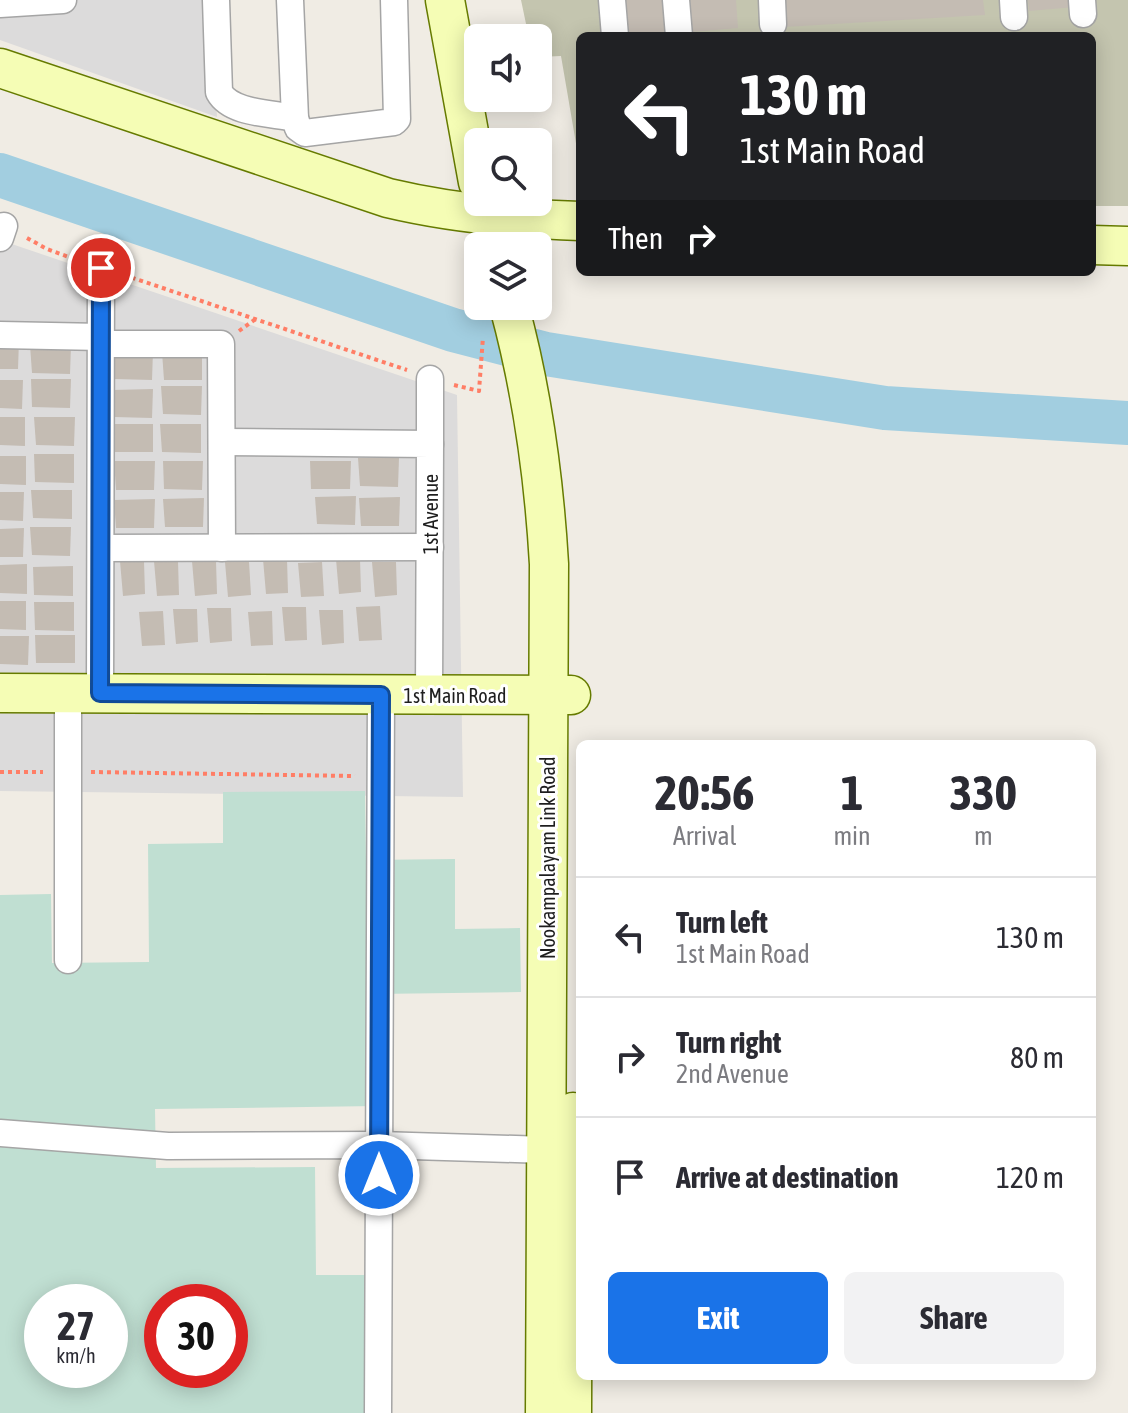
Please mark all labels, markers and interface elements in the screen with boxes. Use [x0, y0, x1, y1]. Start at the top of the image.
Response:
map controls [464, 24, 552, 320]
button: sound [464, 24, 552, 112]
text: 130 m [740, 63, 867, 127]
icon: left [608, 64, 712, 168]
button: search [464, 128, 552, 216]
text: 1st Main Road [740, 129, 925, 171]
icon: right [679, 216, 723, 260]
text: Then [608, 221, 663, 255]
button: layers [464, 232, 552, 320]
pin [67, 234, 135, 302]
icon: arrive [79, 246, 123, 290]
street label: 1st Avenue [419, 474, 442, 554]
street label: 1st Main Road [404, 684, 506, 707]
street label: Nookampalayam Link Road [536, 757, 559, 959]
text: 20:56 [655, 765, 755, 820]
text: 1 [841, 765, 863, 820]
text: 330 [950, 765, 1017, 820]
text: Arrival [673, 821, 736, 851]
text: min [833, 821, 871, 851]
text: m [974, 821, 993, 851]
text: Turn left [676, 905, 768, 939]
icon: left [608, 915, 652, 959]
text: 130 m [996, 920, 1064, 954]
text: 1st Main Road [676, 939, 810, 969]
text: Turn right [676, 1025, 782, 1059]
icon: right [608, 1035, 652, 1079]
text: 80 m [1010, 1040, 1064, 1074]
text: 2nd Avenue [676, 1059, 789, 1089]
position arrow [337, 1133, 421, 1217]
icon: arrive [608, 1155, 652, 1199]
text: Arrive at destination [676, 1160, 898, 1194]
text: 120 m [996, 1160, 1064, 1194]
button: Exit [608, 1272, 828, 1364]
button: Share [844, 1272, 1064, 1364]
speed limit sign: 30 [144, 1284, 248, 1388]
text: 27 [57, 1303, 95, 1348]
text: km/h [56, 1344, 96, 1367]

